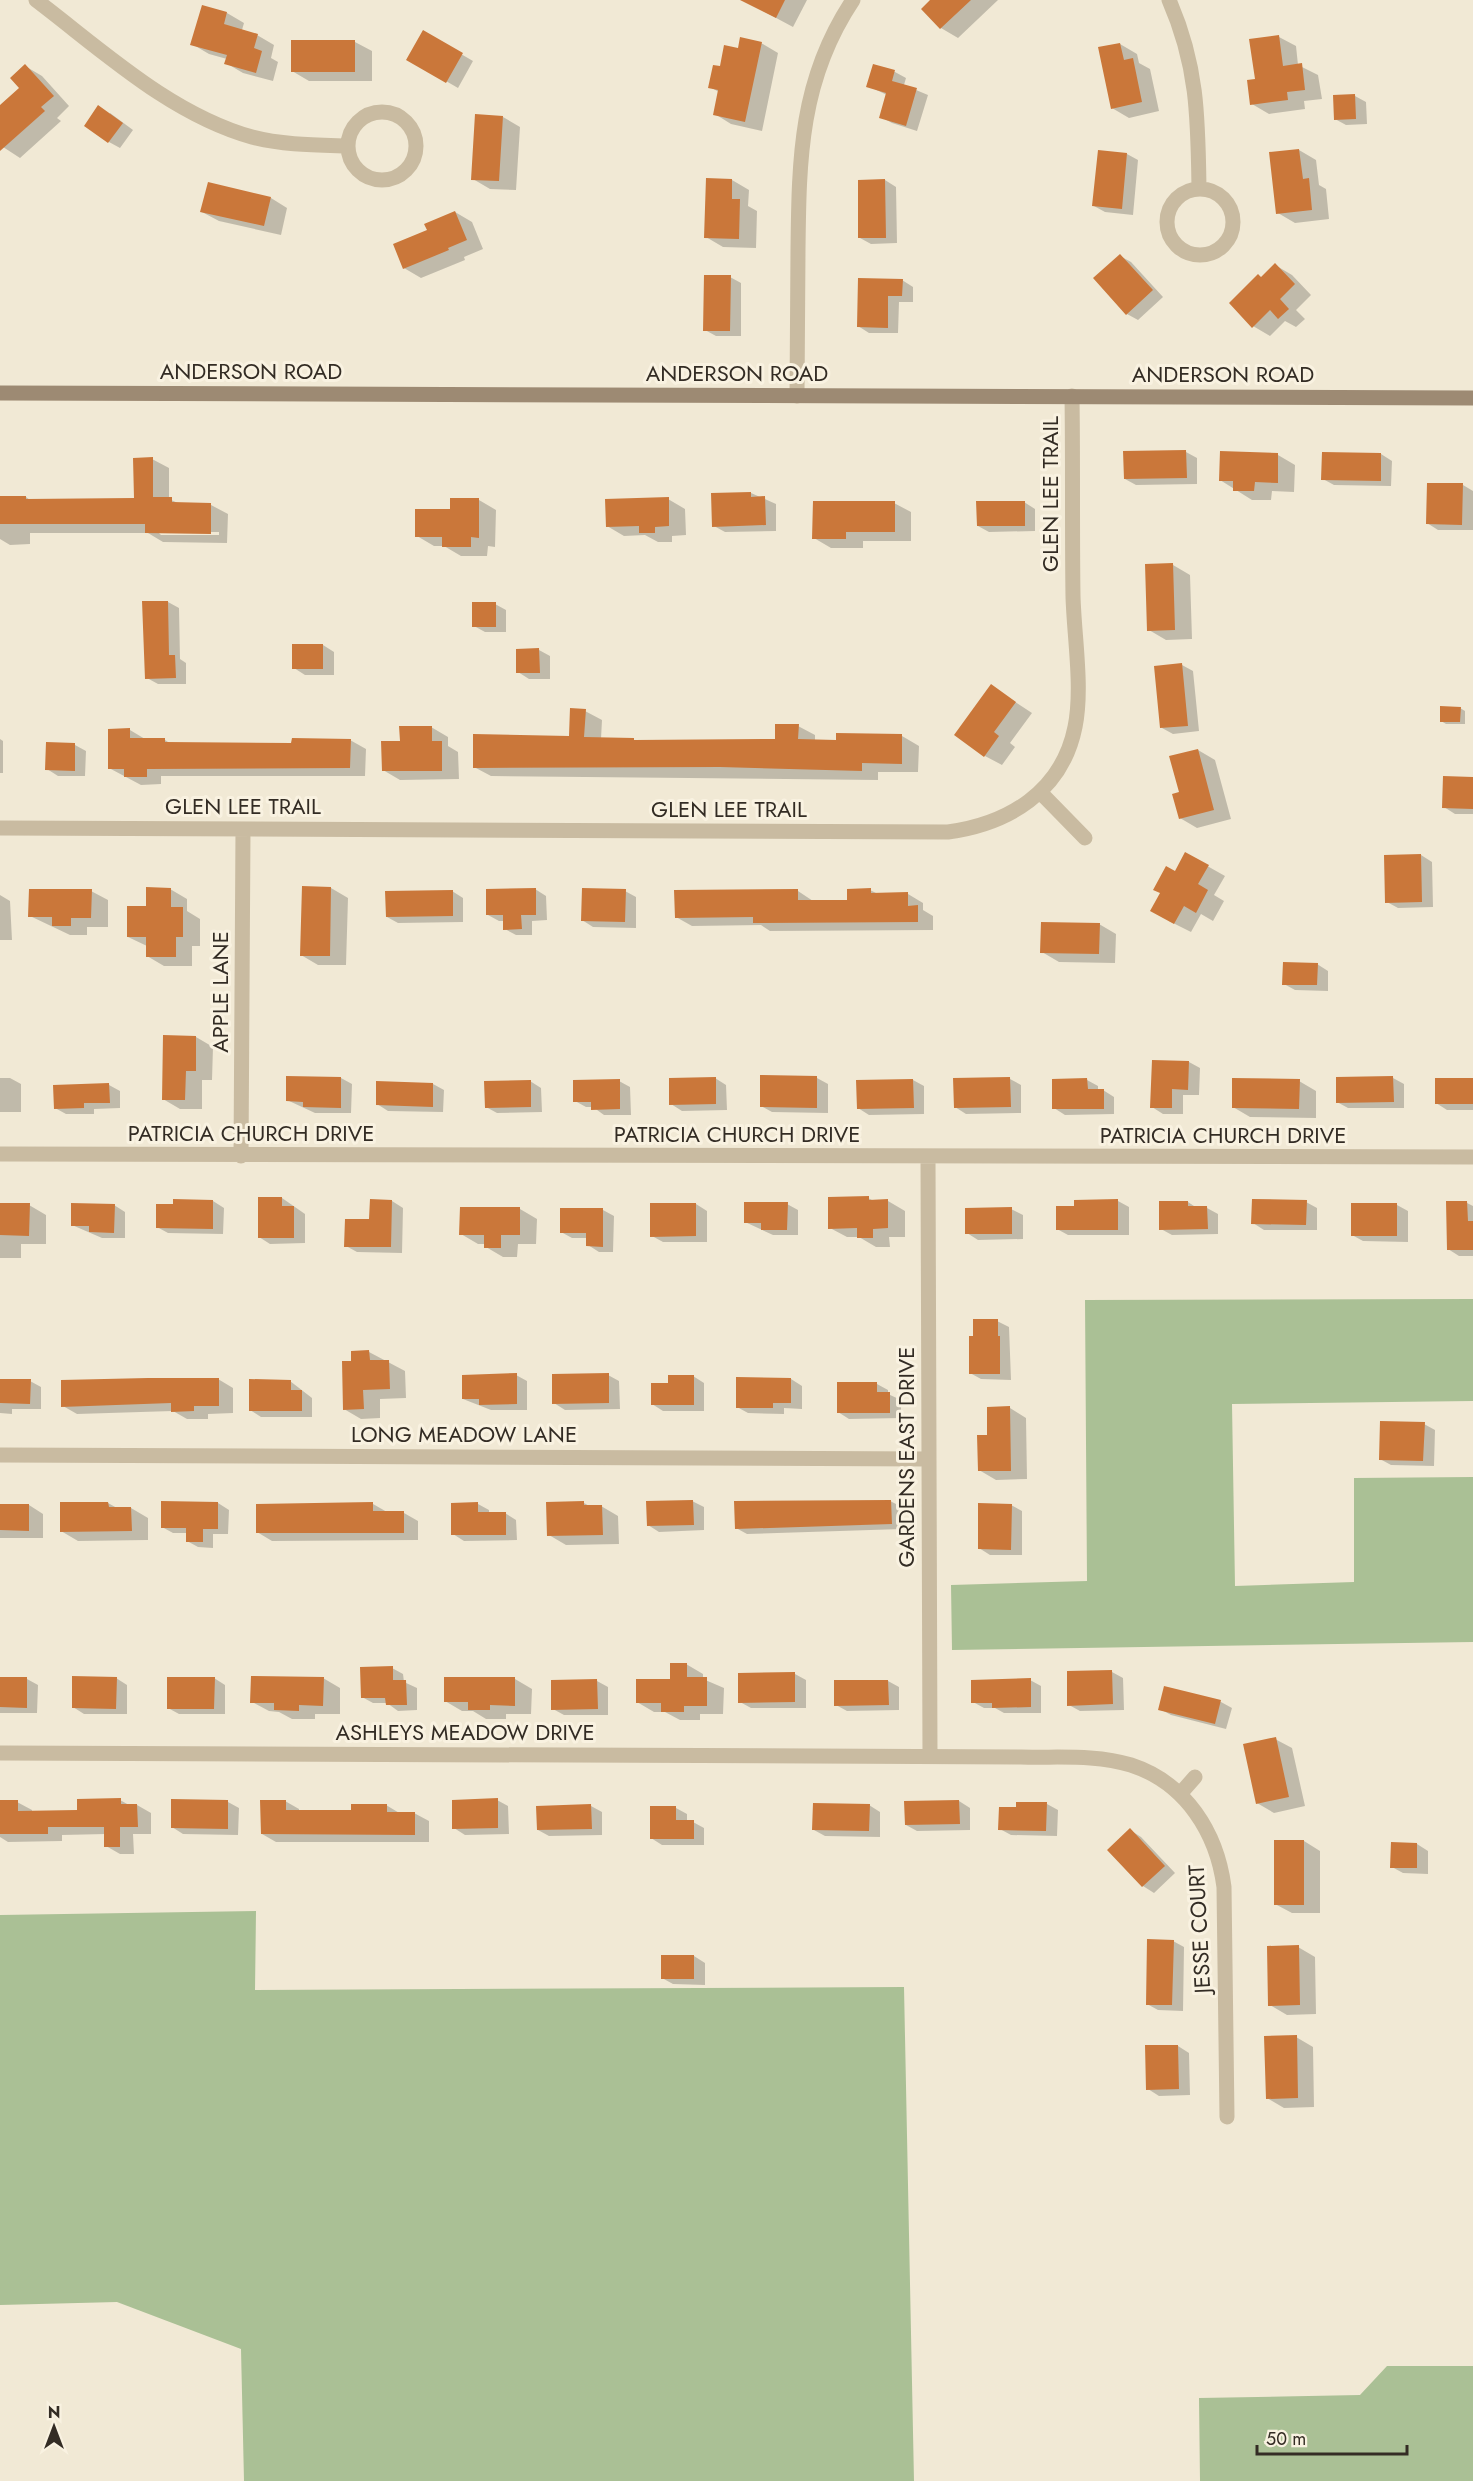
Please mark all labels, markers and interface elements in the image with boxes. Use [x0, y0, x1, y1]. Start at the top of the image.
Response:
street label: ANDERSON ROAD [160, 355, 342, 387]
street label: ANDERSON ROAD [646, 357, 828, 389]
street label: ANDERSON ROAD [1132, 358, 1314, 390]
street label: GLEN LEE TRAIL [1034, 416, 1066, 572]
street label: GLEN LEE TRAIL [165, 790, 321, 822]
street label: GLEN LEE TRAIL [651, 793, 807, 825]
street label: APPLE LANE [204, 931, 236, 1053]
street label: PATRICIA CHURCH DRIVE [128, 1117, 374, 1149]
street label: PATRICIA CHURCH DRIVE [614, 1118, 860, 1150]
street label: PATRICIA CHURCH DRIVE [1100, 1119, 1346, 1151]
street label: GARDENS EAST DRIVE [890, 1347, 922, 1567]
street label: LONG MEADOW LANE [351, 1418, 577, 1450]
street label: ASHLEYS MEADOW DRIVE [335, 1716, 595, 1748]
street label: JESSE COURT [1180, 1863, 1219, 1997]
north arrow [24, 2397, 84, 2457]
text: N [48, 2401, 60, 2424]
scale bar [1257, 2418, 1407, 2456]
text: 50 m [1266, 2426, 1306, 2452]

